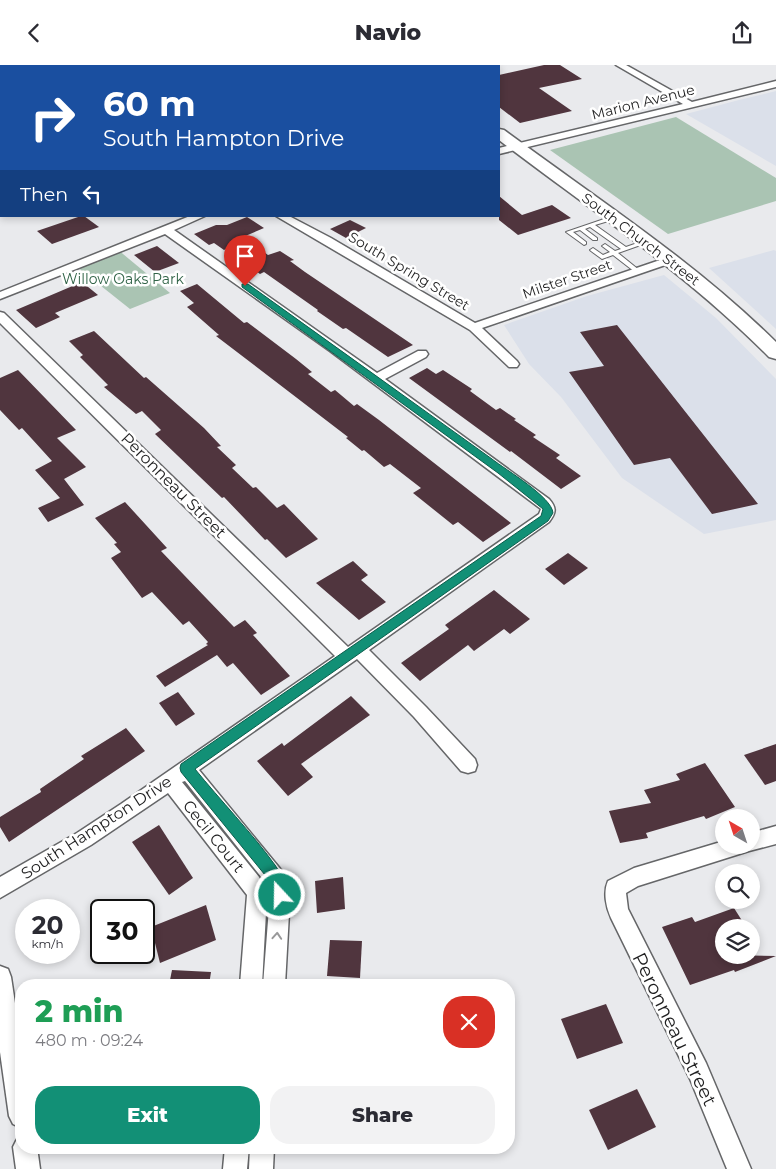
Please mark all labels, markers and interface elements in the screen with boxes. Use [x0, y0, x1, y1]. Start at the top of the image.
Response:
icon: back [20, 19, 48, 47]
text: Navio [355, 19, 421, 46]
icon: share [728, 19, 756, 47]
street label: Marion Avenue [590, 80, 696, 124]
text: 60 m [103, 82, 196, 125]
icon: right [20, 85, 85, 150]
text: South Hampton Drive [103, 125, 344, 152]
icon: left [78, 180, 106, 208]
text: Then [20, 183, 68, 206]
street label: South Church Street [578, 189, 704, 289]
street label: South Spring Street [345, 228, 473, 314]
pin [224, 235, 266, 286]
icon: arrive [231, 242, 259, 270]
street label: Milster Street [520, 255, 614, 303]
park label: Willow Oaks Park [62, 270, 185, 288]
street label: Peronneau Street [117, 429, 231, 542]
street label: South Hampton Drive [17, 772, 175, 883]
street label: Cecil Court [179, 796, 249, 877]
north arrow [715, 809, 760, 854]
map controls [715, 809, 760, 964]
button: search [715, 864, 760, 909]
position arrow [253, 868, 305, 920]
speed limit sign: 30 [90, 899, 155, 964]
text: 20 [32, 910, 63, 940]
button: layers [715, 919, 760, 964]
one-way arrow [272, 932, 283, 940]
text: km/h [31, 936, 64, 951]
street label: Peronneau Street [628, 949, 722, 1110]
text: 2 min [35, 993, 123, 1030]
button: close [443, 996, 495, 1048]
text: 480 m · 09:24 [35, 1031, 143, 1050]
button: Exit [35, 1086, 260, 1144]
button: Share [270, 1086, 495, 1144]

